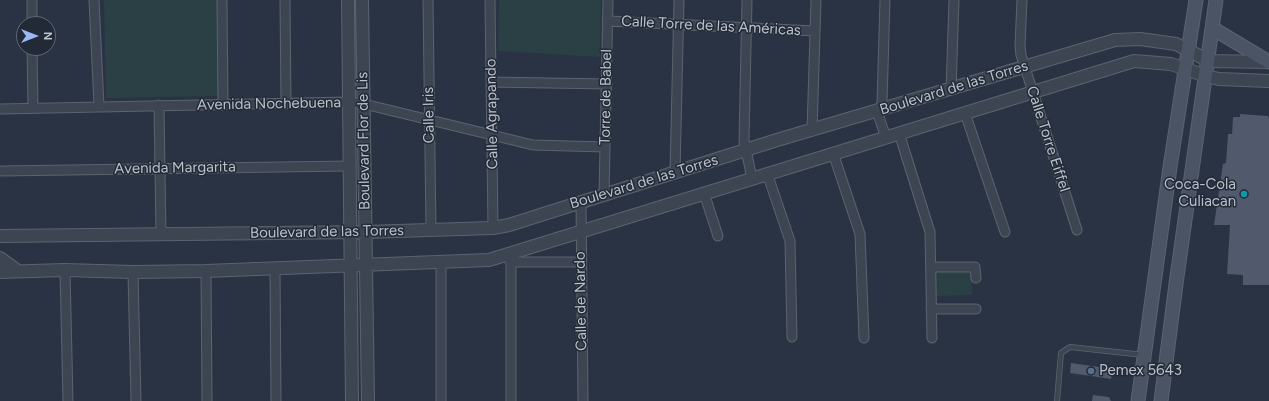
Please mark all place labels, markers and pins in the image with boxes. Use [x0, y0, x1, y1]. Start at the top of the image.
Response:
place label: Coca-Cola Culiacan [1164, 176, 1236, 211]
marker: Coca-Cola Culiacan [1239, 189, 1249, 199]
place label: Pemex 5643 [1099, 362, 1182, 380]
marker: Pemex 5643 [1086, 366, 1096, 376]

